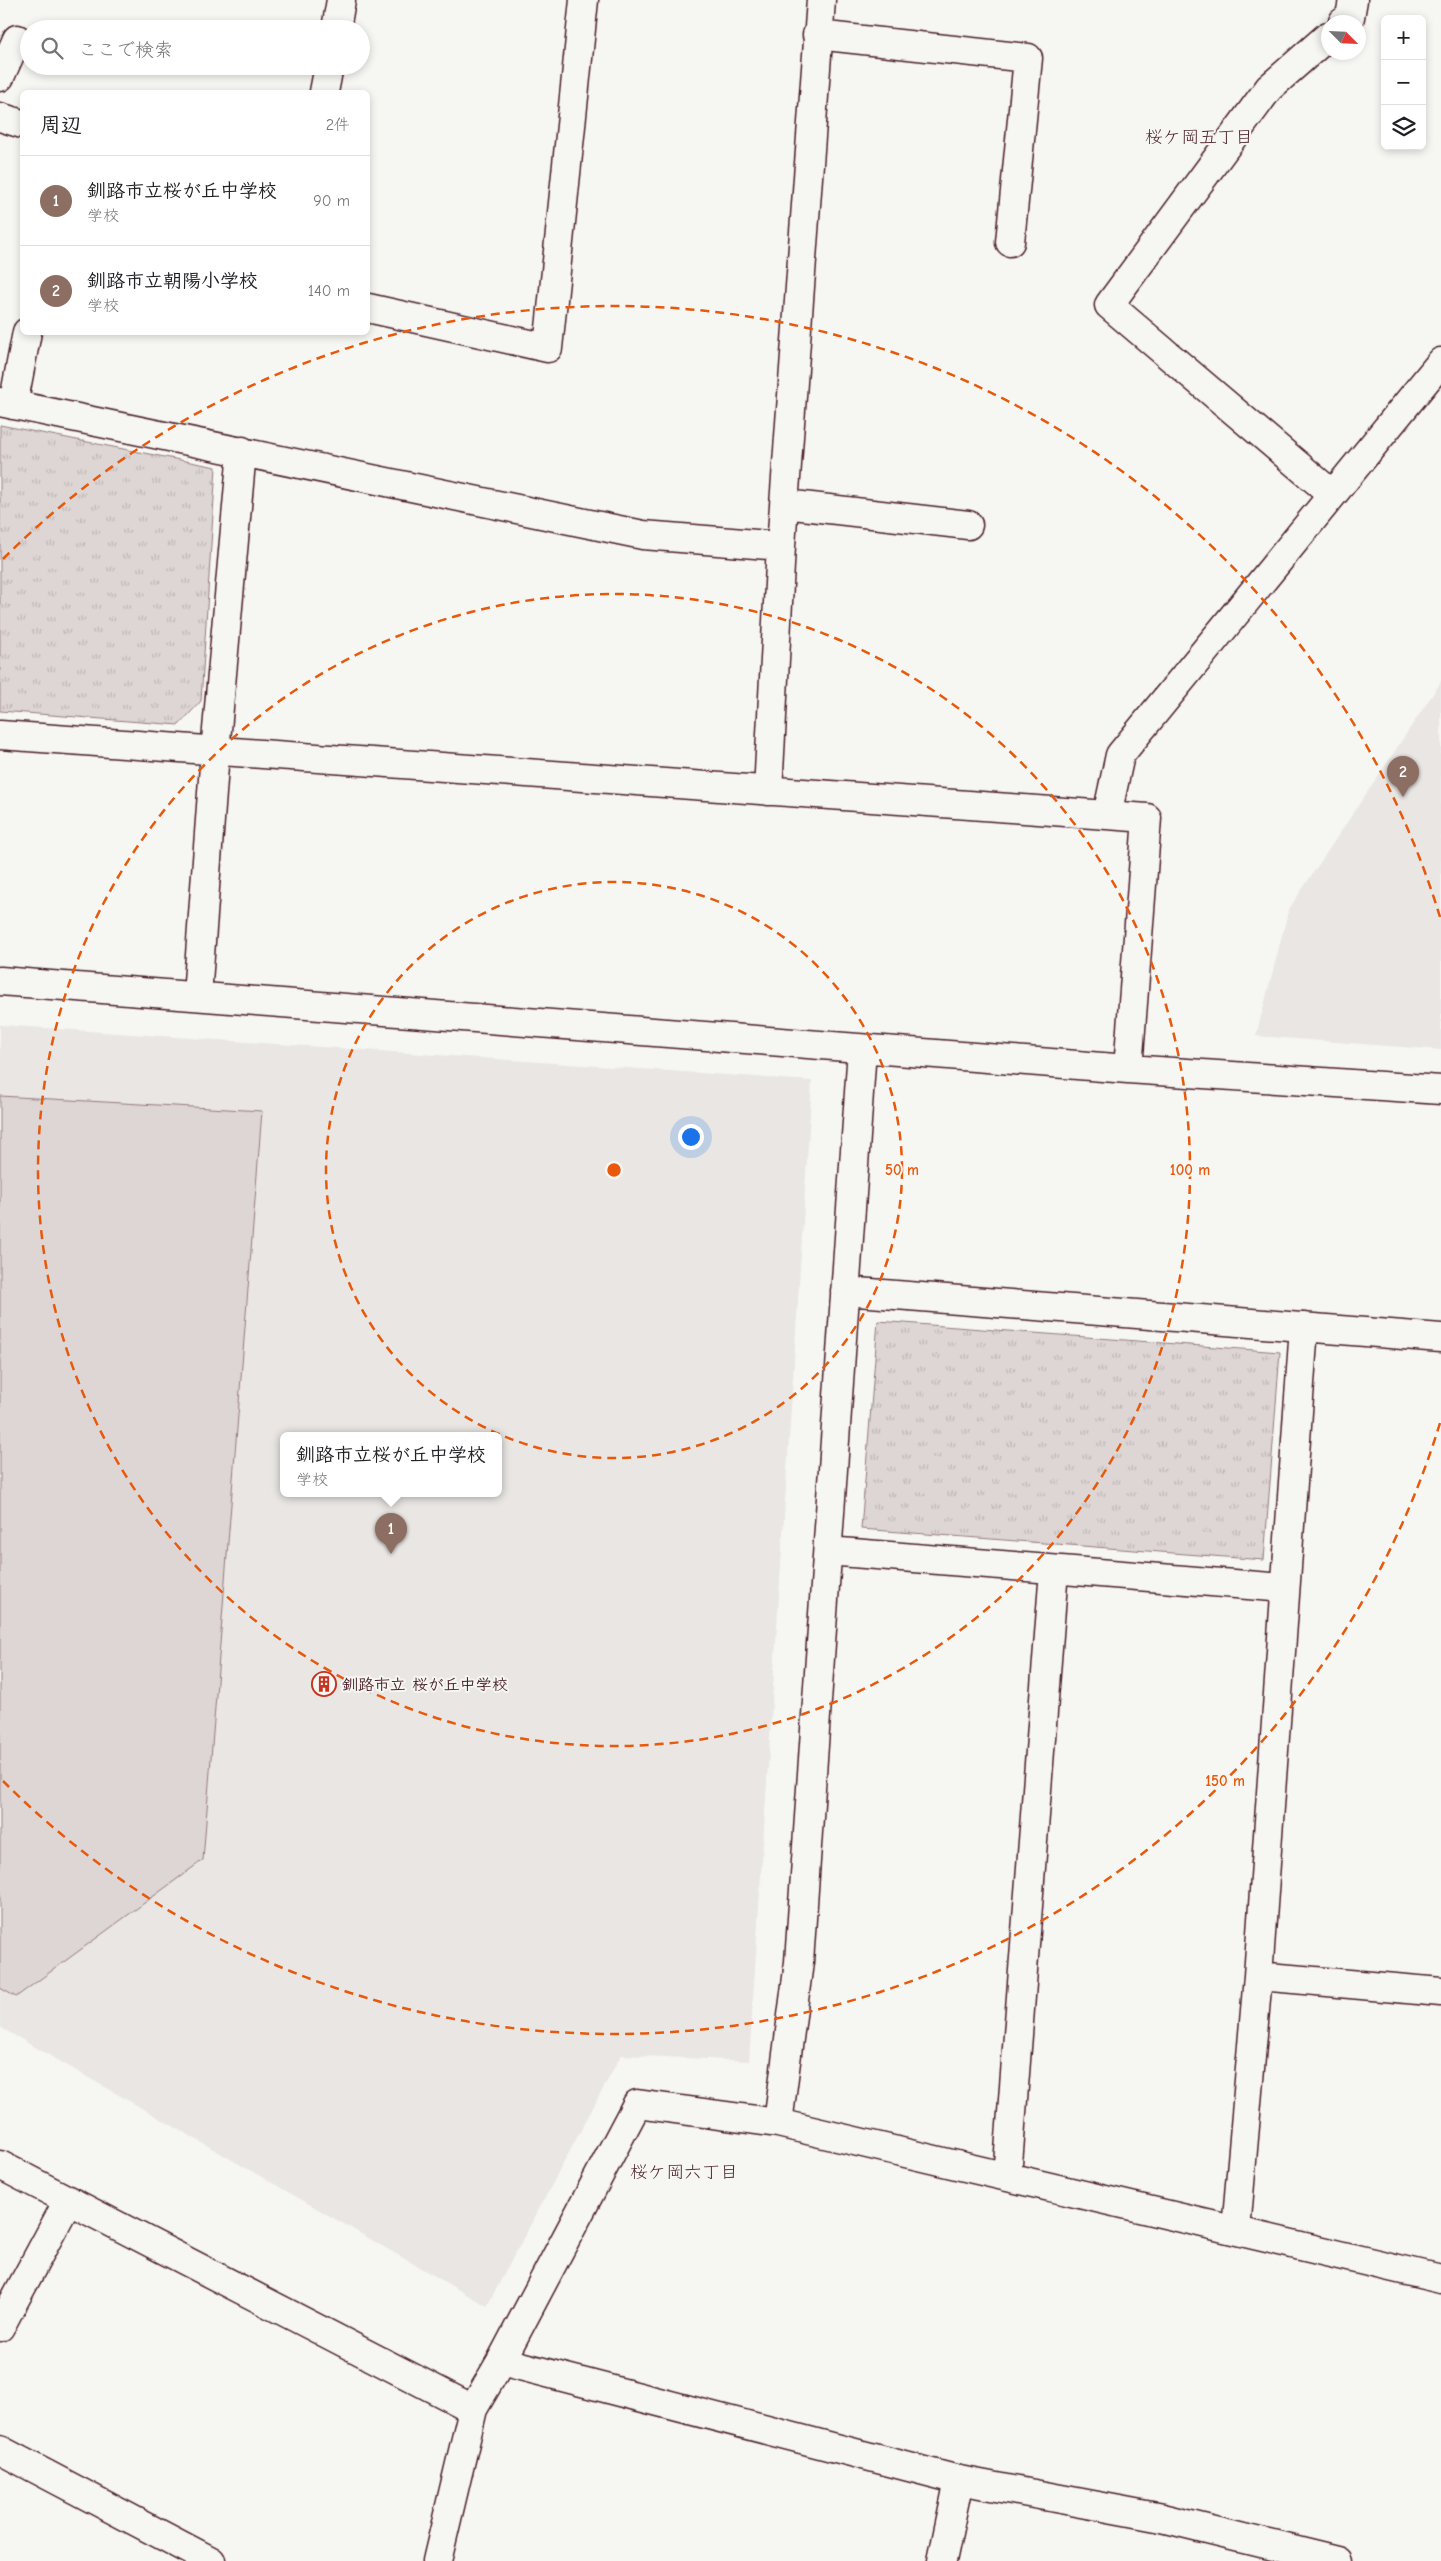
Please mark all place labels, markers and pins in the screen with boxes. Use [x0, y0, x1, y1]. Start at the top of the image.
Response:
pin: 2 [1387, 756, 1419, 797]
centre of rings [605, 1161, 623, 1179]
pin: 1 [375, 1513, 407, 1554]
building icon: 釧路市立 桜が丘中学校 [311, 1671, 337, 1697]
place label: 釧路市立 桜が丘中学校 [342, 1676, 508, 1694]

